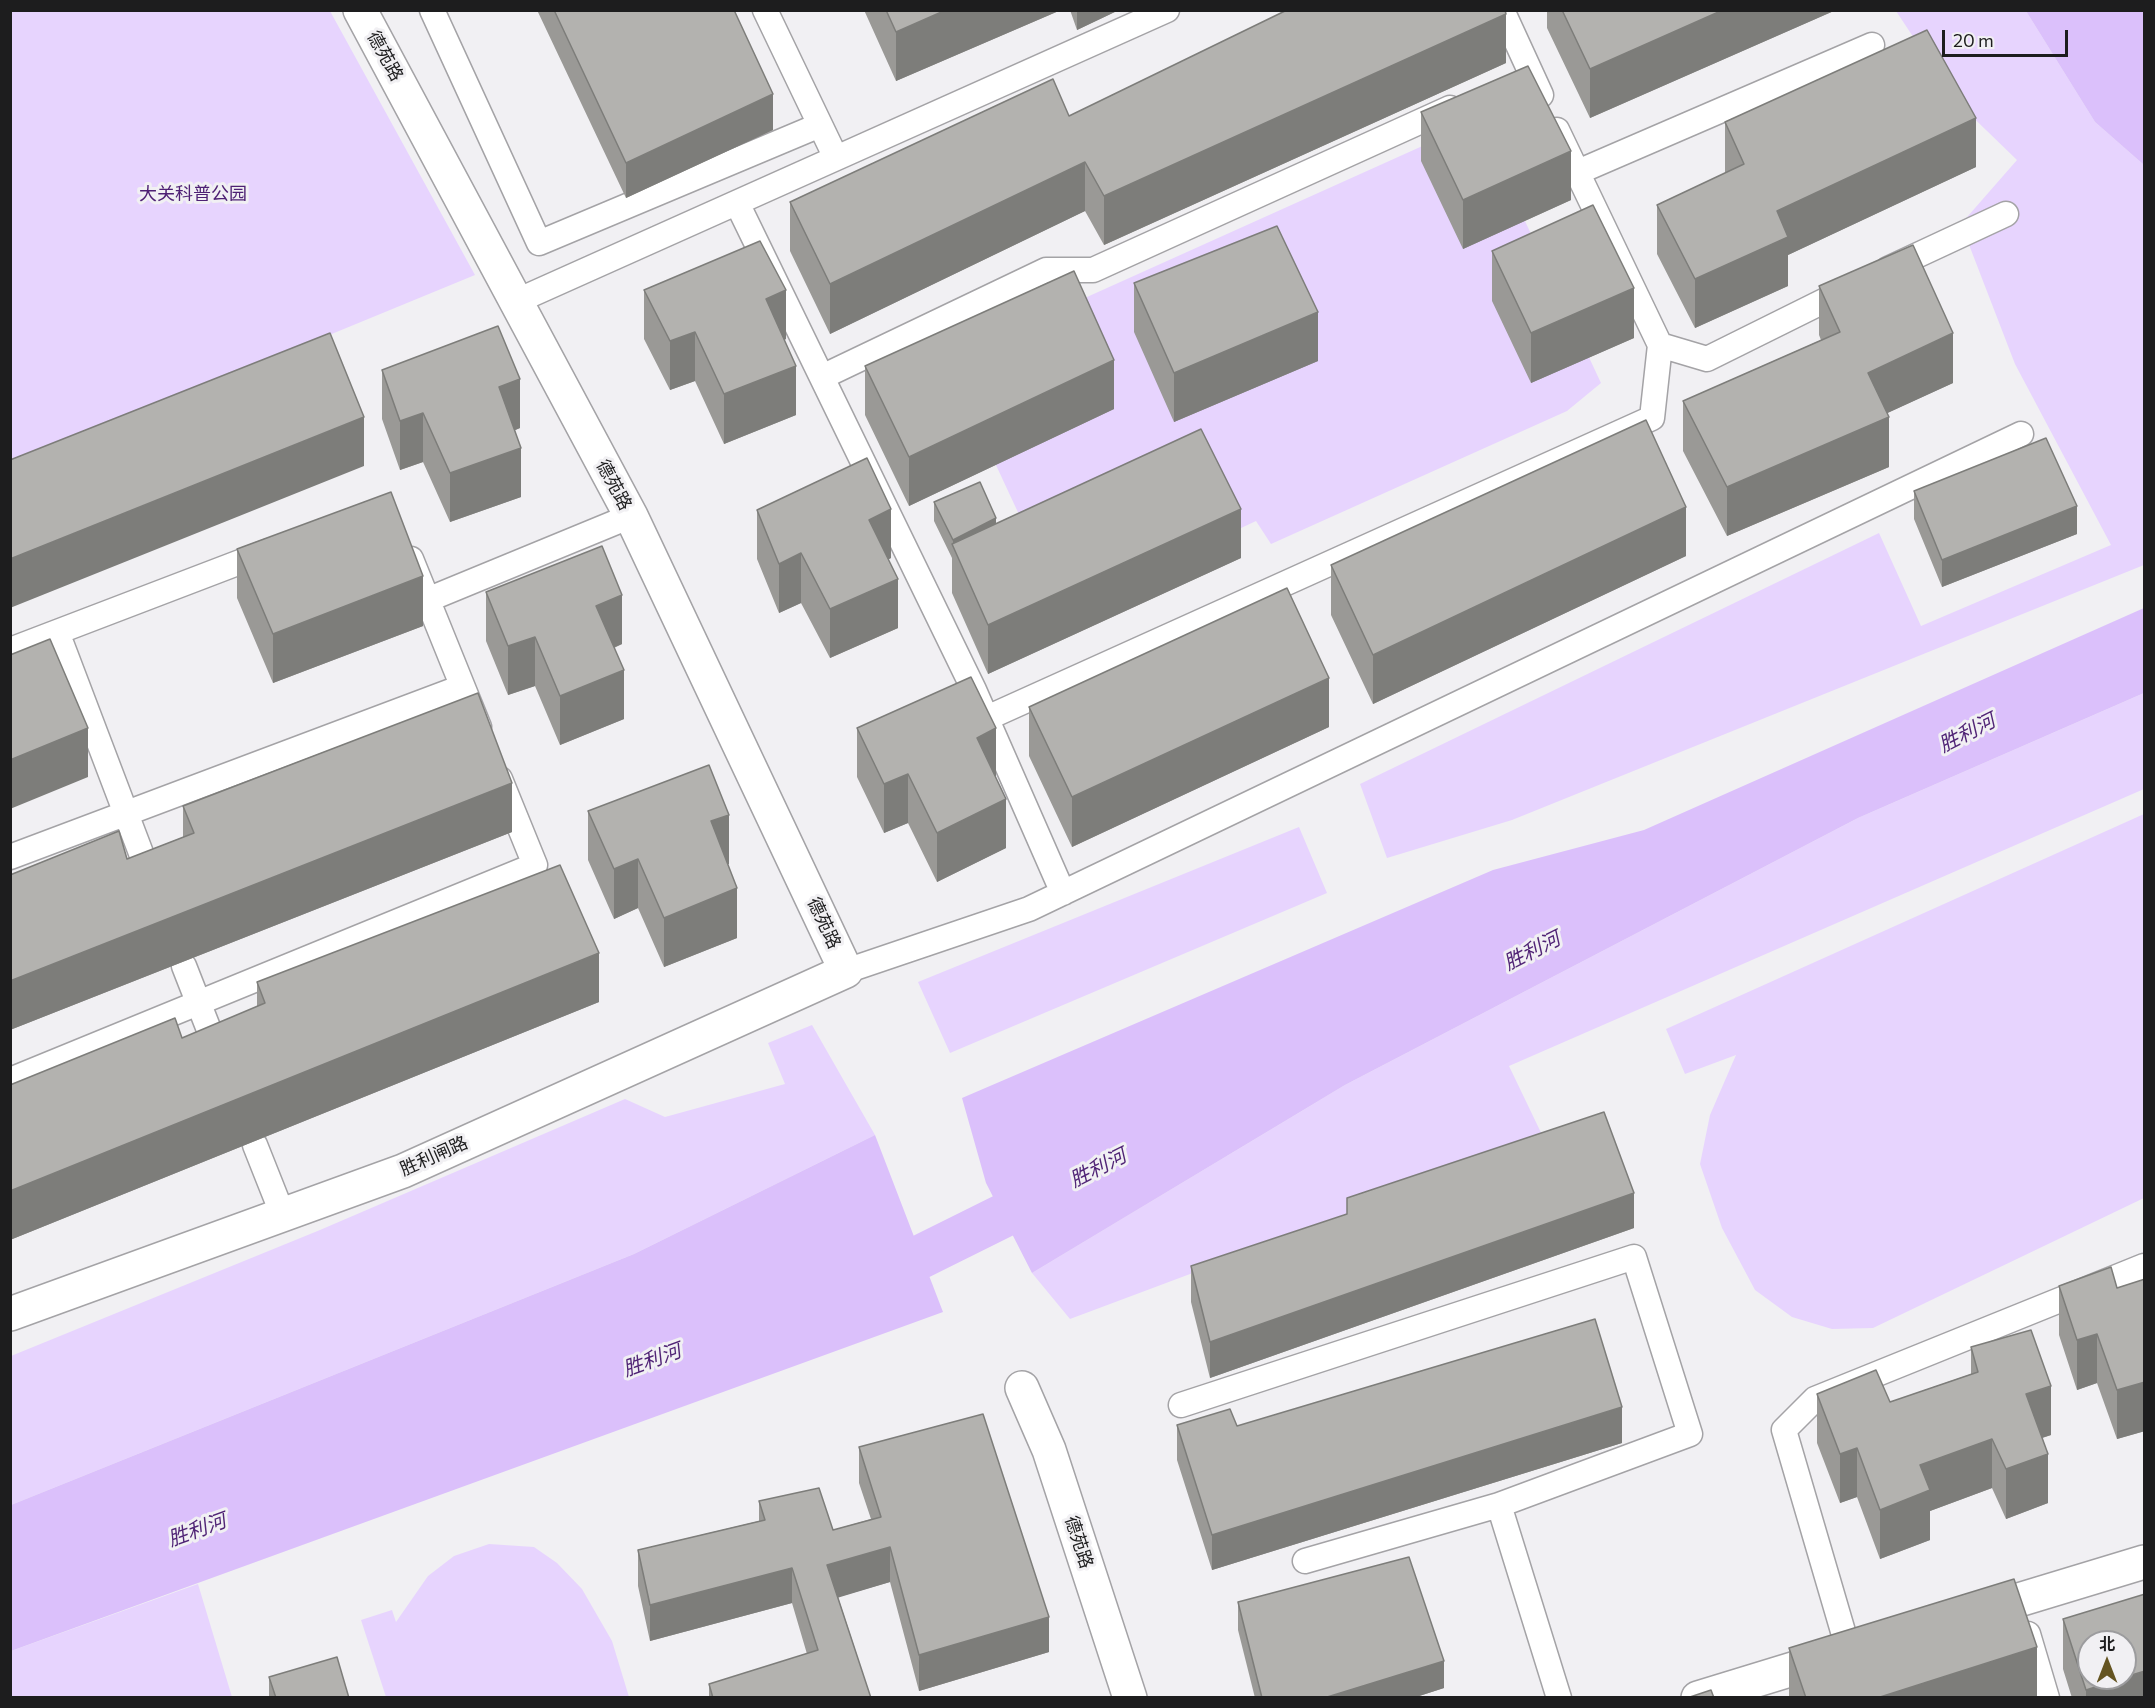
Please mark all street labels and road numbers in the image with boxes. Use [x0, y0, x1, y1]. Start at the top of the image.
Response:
street label: 德苑路 [362, 27, 408, 85]
street label: 德苑路 [592, 456, 636, 514]
street label: 德苑路 [803, 894, 845, 952]
street label: 胜利闸路 [397, 1131, 471, 1181]
street label: 德苑路 [1060, 1513, 1098, 1571]

